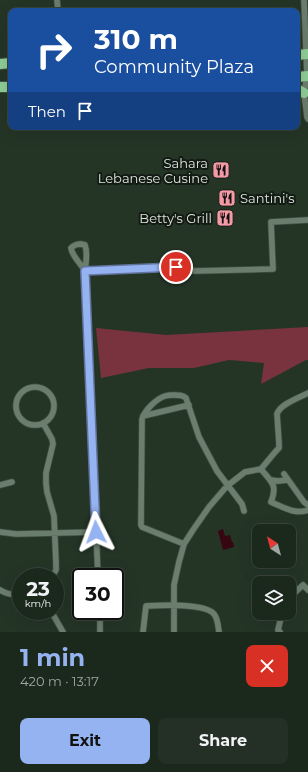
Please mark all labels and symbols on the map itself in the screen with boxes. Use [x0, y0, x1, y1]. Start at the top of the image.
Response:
place label: Sahara Lebanese Cusine [98, 155, 208, 186]
restaurant icon: Sahara Lebanese Cusine [211, 160, 231, 180]
restaurant icon: Santini's [217, 188, 237, 208]
place label: Santini's [240, 190, 294, 206]
restaurant icon: Betty's Grill [215, 208, 235, 228]
place label: Betty's Grill [139, 210, 212, 226]
pin [159, 250, 193, 284]
position arrow [75, 511, 117, 553]
north arrow [252, 524, 296, 568]
speed limit sign: 30 [72, 568, 124, 620]

